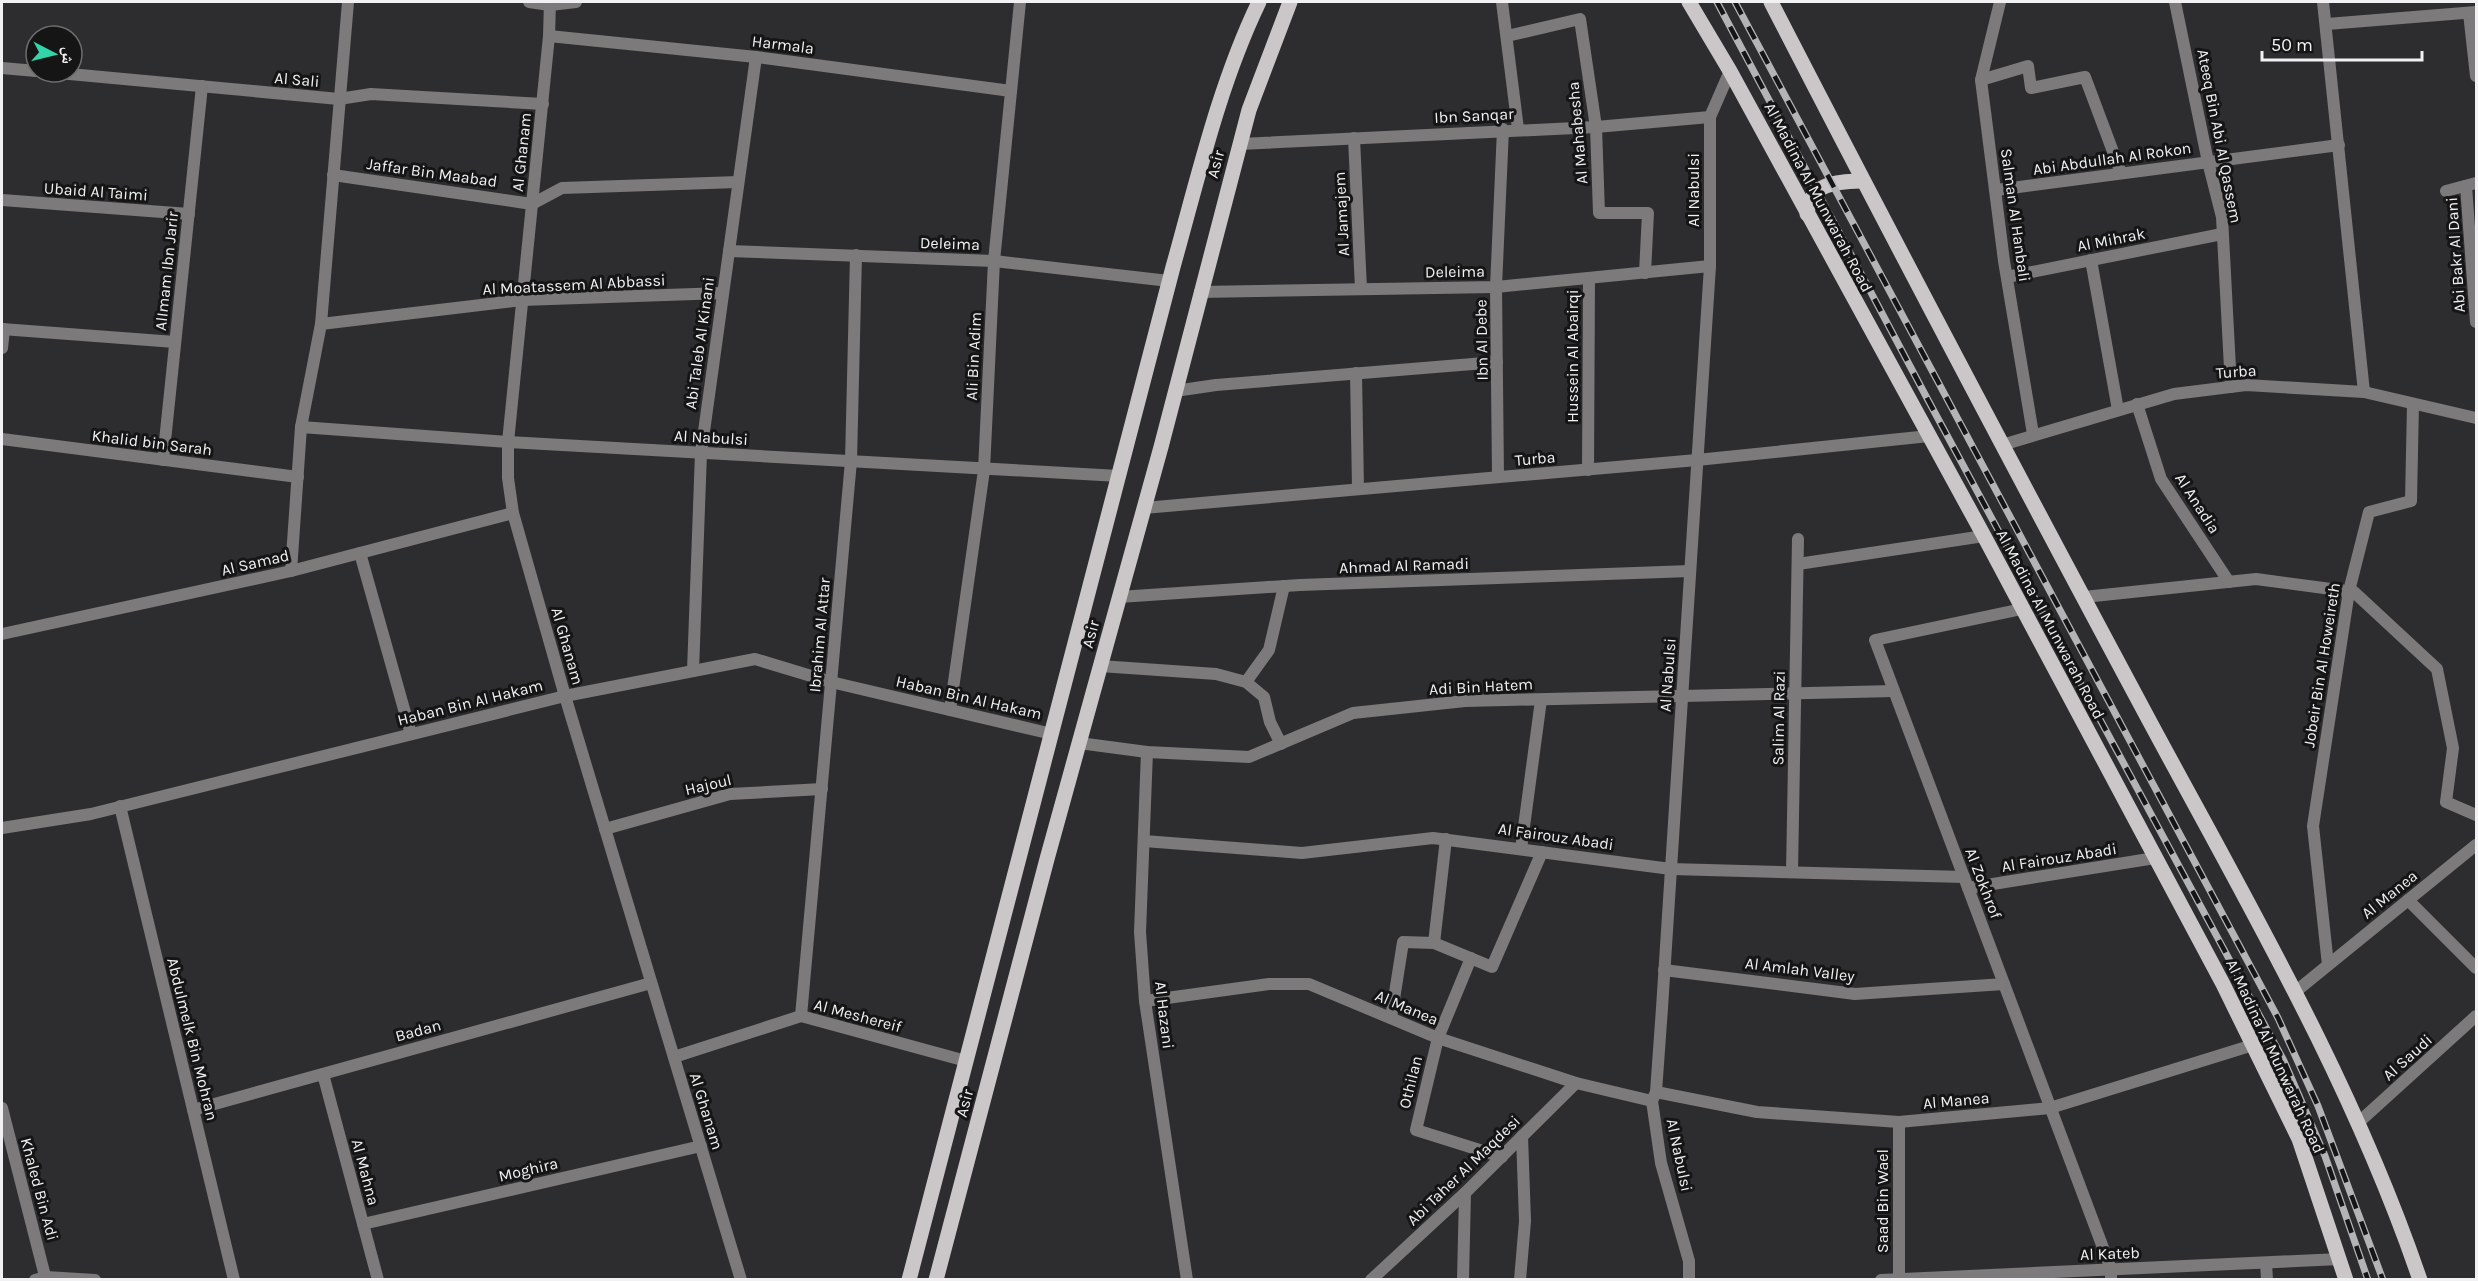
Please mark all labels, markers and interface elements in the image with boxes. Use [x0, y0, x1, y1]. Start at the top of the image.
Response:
north arrow [24, 24, 84, 84]
scale bar [2262, 24, 2422, 62]
street label: Harmala [751, 31, 815, 58]
text: 50 m [2271, 34, 2313, 56]
text: ش [58, 46, 79, 65]
street label: Ateeq Bin Abi Al Qassem [2193, 47, 2246, 225]
street label: Al Sali [274, 68, 320, 91]
street label: Al Mahabesha [1564, 81, 1591, 185]
street label: Al Madina Al Munwarah Road [1760, 99, 1877, 295]
street label: Ibn Sanqar [1434, 104, 1514, 127]
street label: Al Ghanam [508, 111, 535, 193]
street label: Abi Abdullah Al Rokon [2032, 138, 2192, 179]
street label: Salman Al Hanbali [1997, 147, 2034, 283]
street label: Asir [1203, 148, 1228, 180]
street label: Al Nabulsi [1684, 153, 1703, 227]
street label: Jaffar Bin Maabad [365, 154, 498, 191]
street label: Al Jamajem [1330, 171, 1353, 257]
street label: Ubaid Al Taimi [43, 178, 149, 205]
street label: Abi Bakr Al Dani [2442, 197, 2469, 313]
street label: AlImam Ibn Jarir [151, 210, 182, 332]
street label: Al Mihrak [2075, 224, 2147, 255]
street label: Deleima [920, 233, 980, 254]
street label: Deleima [1425, 261, 1485, 282]
street label: Al Moatassem Al Abbassi [482, 270, 666, 299]
street label: Abi Taleb Al Kinani [681, 276, 718, 410]
street label: Hussein Al Abairqi [1563, 289, 1582, 423]
street label: Ibn Al Debe [1471, 299, 1492, 381]
street label: Ali Bin Adim [962, 311, 985, 401]
street label: Turba [2215, 361, 2257, 382]
street label: Khalid bin Sarah [91, 426, 213, 459]
street label: Al Nabulsi [673, 426, 748, 449]
street label: Turba [1514, 447, 1556, 470]
street label: Al Anadia [2171, 470, 2224, 537]
street label: Al Madina Al Munwarah Road [1992, 526, 2109, 722]
street label: Al Samad [219, 545, 291, 580]
street label: Ahmad Al Ramadi [1339, 554, 1469, 577]
street label: Ibrahim Al Attar [805, 577, 834, 693]
street label: Jobeir Bin Al Howeireth [2299, 581, 2344, 749]
street label: Al Ghanam [547, 605, 588, 687]
street label: Asir [1078, 618, 1103, 650]
street label: Al Nabulsi [1655, 637, 1680, 713]
street label: Salim Al Razi [1768, 670, 1789, 766]
street label: Haban Bin Al Hakam [894, 671, 1044, 724]
street label: Adi Bin Hatem [1429, 674, 1534, 699]
street label: Haban Bin Al Hakam [395, 675, 545, 730]
street label: Hajoul [683, 770, 733, 799]
street label: Al Fairouz Abadi [1497, 819, 1615, 854]
street label: Al Fairouz Abadi [2000, 839, 2118, 876]
street label: Al Zokhrof [1961, 845, 2006, 922]
street label: Al Manea [2357, 866, 2421, 923]
street label: Al Amlah Valley [1744, 953, 1856, 986]
street label: Abdulmelk Bin Mohran [163, 956, 222, 1123]
street label: Al Madina Al Munwarah Road [2222, 956, 2329, 1156]
street label: Al Hazani [1151, 980, 1178, 1050]
street label: Al Manea [1372, 986, 1441, 1029]
street label: Al Meshereif [812, 995, 904, 1036]
street label: Badan [393, 1015, 443, 1046]
street label: Al Saudi [2379, 1030, 2436, 1084]
street label: Othilan [1395, 1054, 1426, 1110]
street label: Al Ghanam [686, 1070, 727, 1152]
street label: Asir [952, 1087, 977, 1119]
street label: Al Manea [1922, 1088, 1990, 1113]
street label: Abi Taher Al Maqdesi [1403, 1111, 1524, 1229]
street label: Al Nabulsi [1663, 1117, 1697, 1193]
street label: Khaled Bin Adi [17, 1136, 62, 1243]
street label: Al Mahna [348, 1137, 383, 1207]
street label: Saad Bin Wael [1873, 1149, 1892, 1253]
street label: Moghira [497, 1153, 560, 1186]
street label: Al Kateb [2080, 1243, 2140, 1264]

